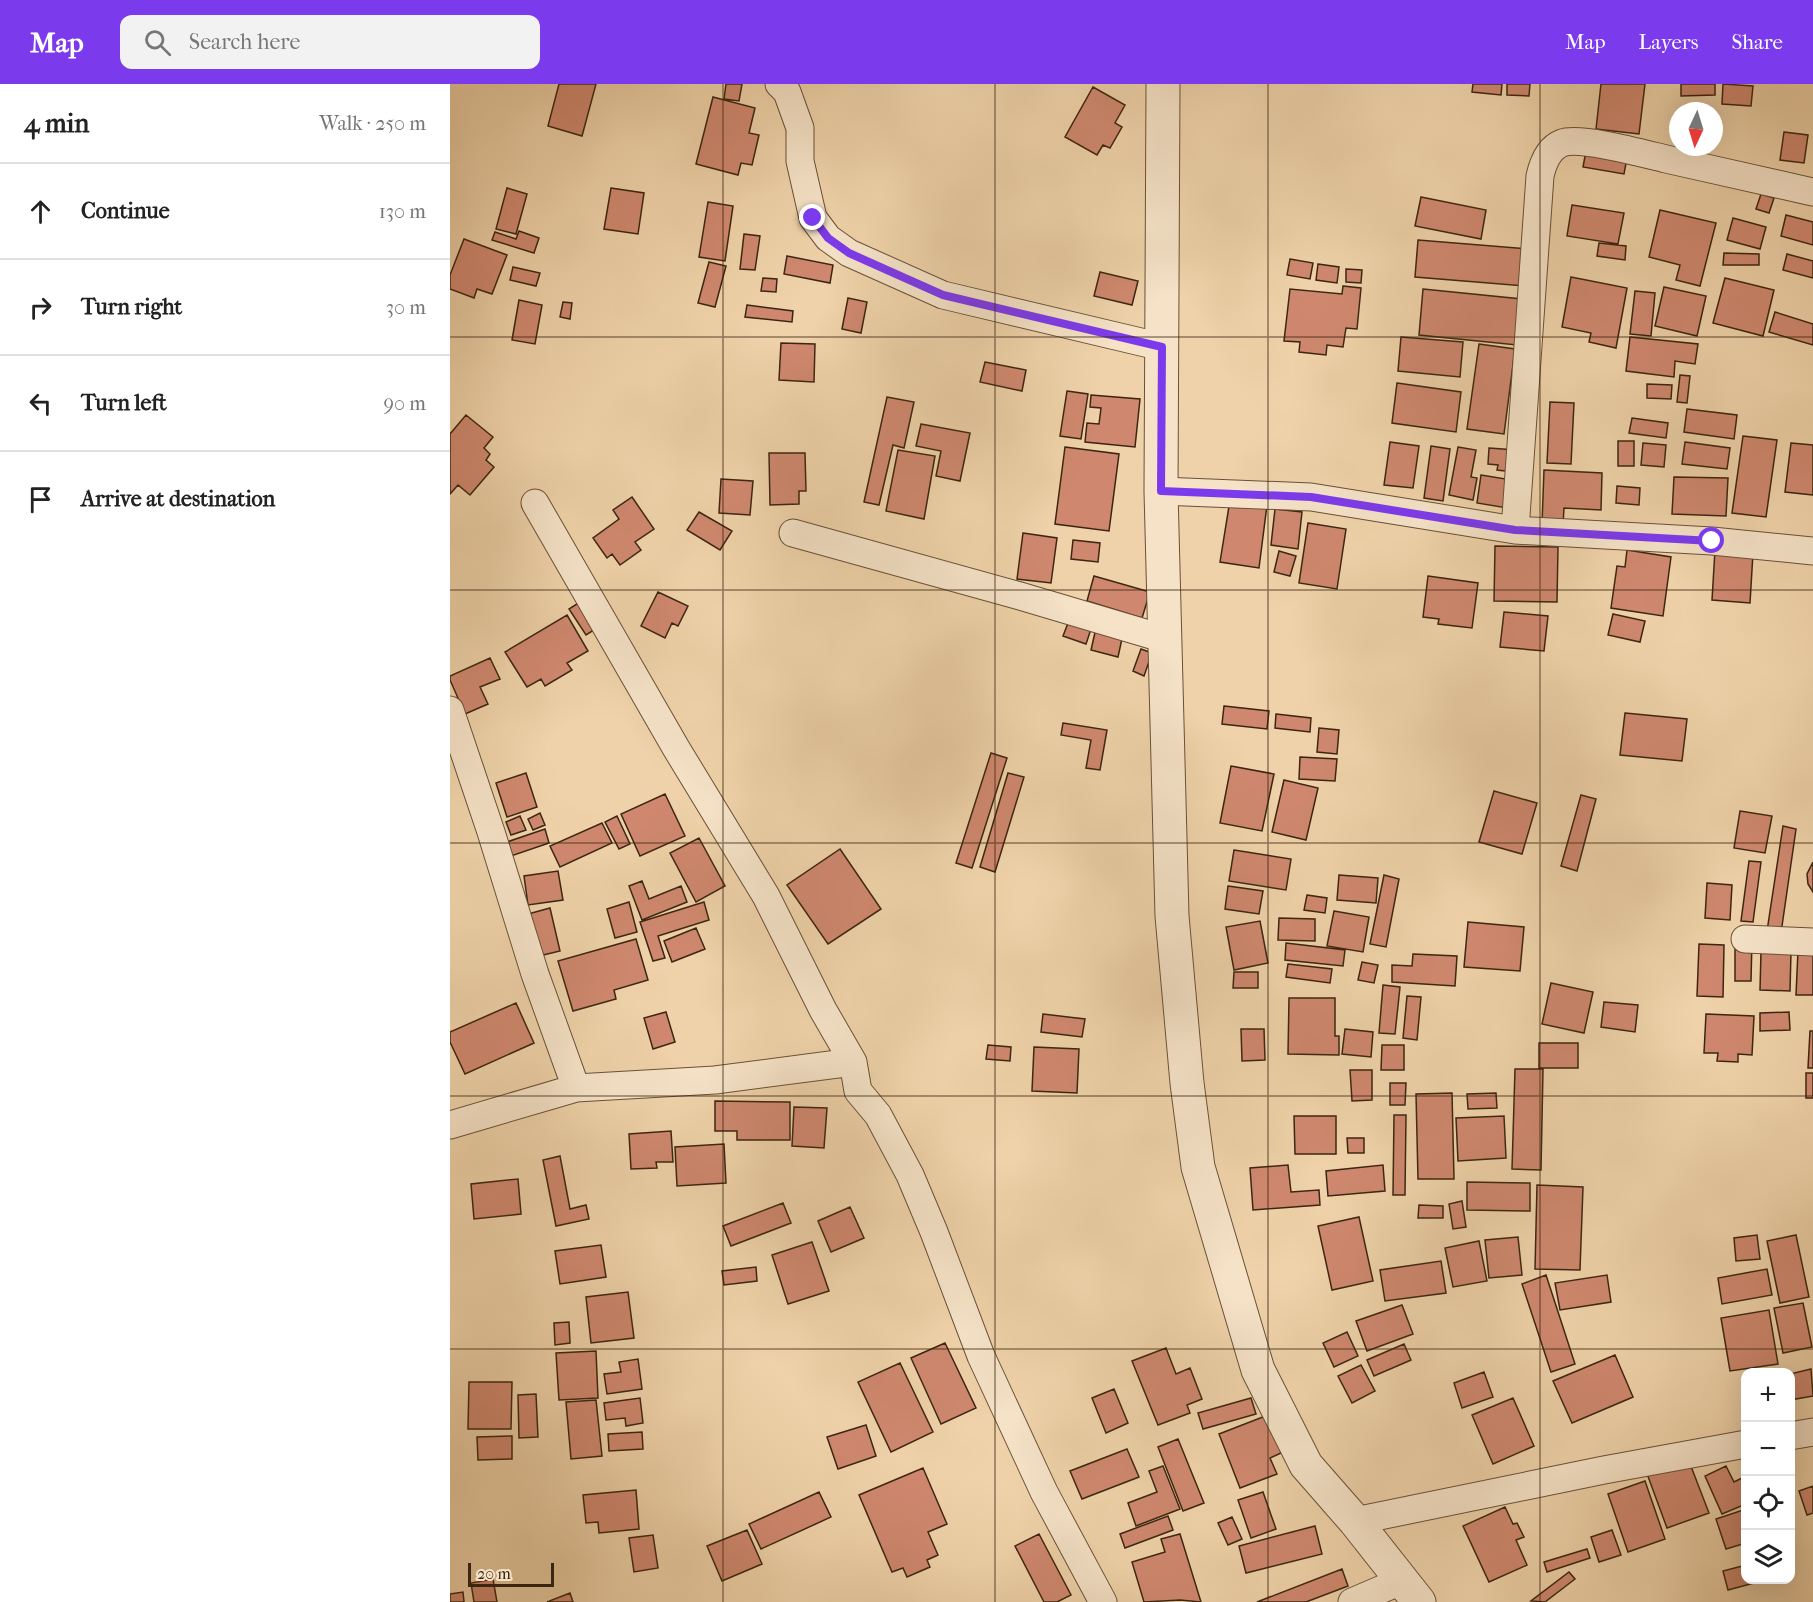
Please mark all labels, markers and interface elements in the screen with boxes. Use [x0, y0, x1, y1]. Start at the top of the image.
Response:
search box [120, 15, 540, 69]
text: Map [30, 26, 84, 59]
icon: search [141, 26, 174, 59]
text: Search here [189, 29, 300, 55]
text: Map [1565, 30, 1606, 54]
text: Layers [1639, 30, 1698, 54]
text: Share [1731, 30, 1783, 54]
north arrow [1669, 102, 1723, 156]
text: 4 min [24, 108, 89, 139]
text: Walk · 250 m [319, 112, 426, 135]
icon: ahead [24, 195, 57, 228]
text: Continue [81, 198, 170, 224]
text: 130 m [379, 200, 426, 223]
route end [799, 204, 825, 230]
icon: right [24, 291, 57, 324]
text: Turn right [81, 294, 182, 320]
text: 30 m [386, 296, 426, 319]
icon: left [24, 387, 57, 420]
text: Turn left [81, 390, 167, 416]
text: 90 m [384, 392, 426, 415]
icon: arrive [24, 483, 57, 516]
text: Arrive at destination [81, 486, 275, 512]
route start [1698, 527, 1724, 553]
map controls [1741, 1368, 1795, 1584]
button: + [1741, 1368, 1795, 1422]
button: − [1741, 1422, 1795, 1476]
button: locate [1741, 1476, 1795, 1530]
button: layers [1741, 1530, 1795, 1584]
scale bar [468, 1560, 554, 1588]
text: 20 m [477, 1564, 511, 1583]

